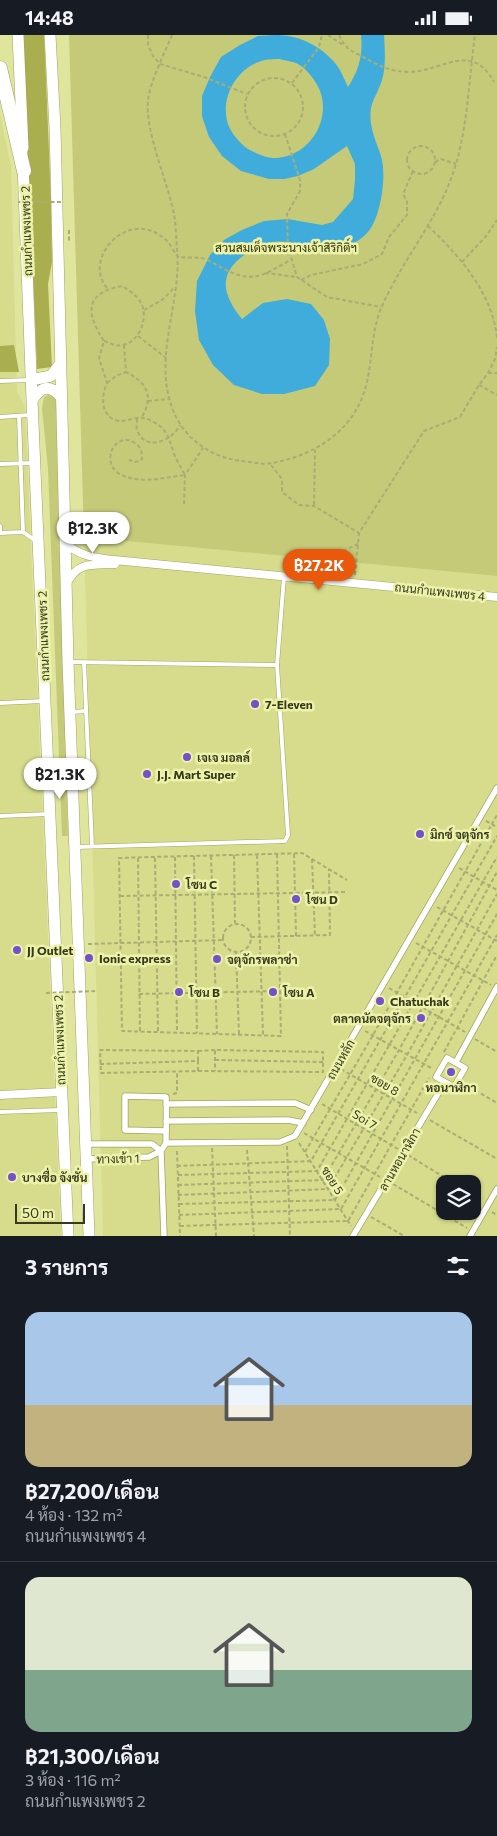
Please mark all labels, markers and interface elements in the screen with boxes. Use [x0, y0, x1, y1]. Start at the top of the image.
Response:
text: 14:48 [25, 6, 74, 29]
street label: ถนนกำแพงเพชร 2 [17, 185, 35, 276]
park label: สวนสมเด็จพระนางเจ้าสิริกิติ์ฯ [215, 237, 357, 254]
pin: ฿12.3K [52, 511, 134, 554]
text: ฿12.3K [68, 518, 118, 537]
pin: ฿27.2K [278, 549, 360, 591]
text: ฿27.2K [294, 555, 344, 574]
street label: ถนนกำแพงเพชร 4 [394, 579, 486, 603]
street label: ถนนกำแพงเพชร 2 [34, 590, 52, 681]
place label: 7-Eleven [265, 697, 313, 711]
marker: 7-Eleven [249, 698, 261, 710]
place label: เจเจ มอลล์ [197, 750, 251, 764]
marker: เจเจ มอลล์ [181, 751, 193, 763]
pin: ฿21.3K [19, 757, 101, 800]
text: ฿21.3K [35, 764, 85, 783]
place label: J.J. Mart Super [157, 767, 236, 782]
marker: J.J. Mart Super [141, 768, 153, 780]
place label: มิกซ์ จตุจักร [430, 827, 489, 843]
marker: มิกซ์ จตุจักร [414, 828, 426, 840]
place label: โซน C [185, 877, 217, 891]
marker: โซน C [170, 878, 182, 890]
place label: โซน D [305, 892, 338, 906]
marker: โซน D [290, 893, 302, 905]
place label: JJ Outlet [27, 943, 73, 958]
marker: JJ Outlet [11, 944, 23, 956]
place label: Ionic express [99, 951, 171, 965]
marker: Ionic express [83, 952, 95, 964]
place label: จตุจักรพลาซ่า [227, 952, 298, 968]
marker: จตุจักรพลาซ่า [211, 953, 223, 965]
place label: โซน B [188, 985, 220, 999]
place label: โซน A [282, 985, 315, 999]
marker: โซน B [173, 986, 185, 998]
marker: โซน A [267, 986, 279, 998]
street label: ถนนกำแพงเพชร 2 [50, 994, 68, 1085]
place label: Chatuchak [390, 994, 449, 1008]
marker: Chatuchak [374, 995, 386, 1007]
place label: ตลาดนัดจตุจักร [333, 1011, 411, 1027]
marker: ตลาดนัดจตุจักร [415, 1012, 427, 1024]
street label: ถนนหลัก [323, 1036, 357, 1081]
marker: หอนาฬิกา [445, 1066, 457, 1078]
street label: ซอย 8 [368, 1070, 402, 1098]
place label: หอนาฬิกา [425, 1080, 477, 1094]
street label: Soi 7 [350, 1106, 380, 1132]
street label: ลานหอนาฬิกา [375, 1125, 423, 1193]
street label: ทางเข้า 1 [96, 1151, 140, 1165]
street label: ซอย 5 [319, 1163, 347, 1197]
place label: บางซื่อ จังชั่น [22, 1167, 88, 1184]
marker: บางซื่อ จังชั่น [6, 1171, 18, 1183]
map controls [436, 1175, 481, 1220]
button: layers [436, 1175, 481, 1220]
scale bar [15, 1201, 85, 1224]
text: 50 m [22, 1204, 54, 1221]
icon: filters [444, 1252, 472, 1280]
text: 3 รายการ [25, 1254, 108, 1279]
icon: home [204, 1344, 294, 1434]
text: ฿27,200/เดือน [25, 1478, 159, 1503]
text: 4 ห้อง · 132 m² [25, 1505, 123, 1524]
text: ถนนกำแพงเพชร 4 [25, 1526, 146, 1545]
icon: home [204, 1610, 294, 1700]
text: ฿21,300/เดือน [25, 1743, 160, 1768]
text: 3 ห้อง · 116 m² [25, 1770, 121, 1789]
text: ถนนกำแพงเพชร 2 [25, 1791, 146, 1810]

